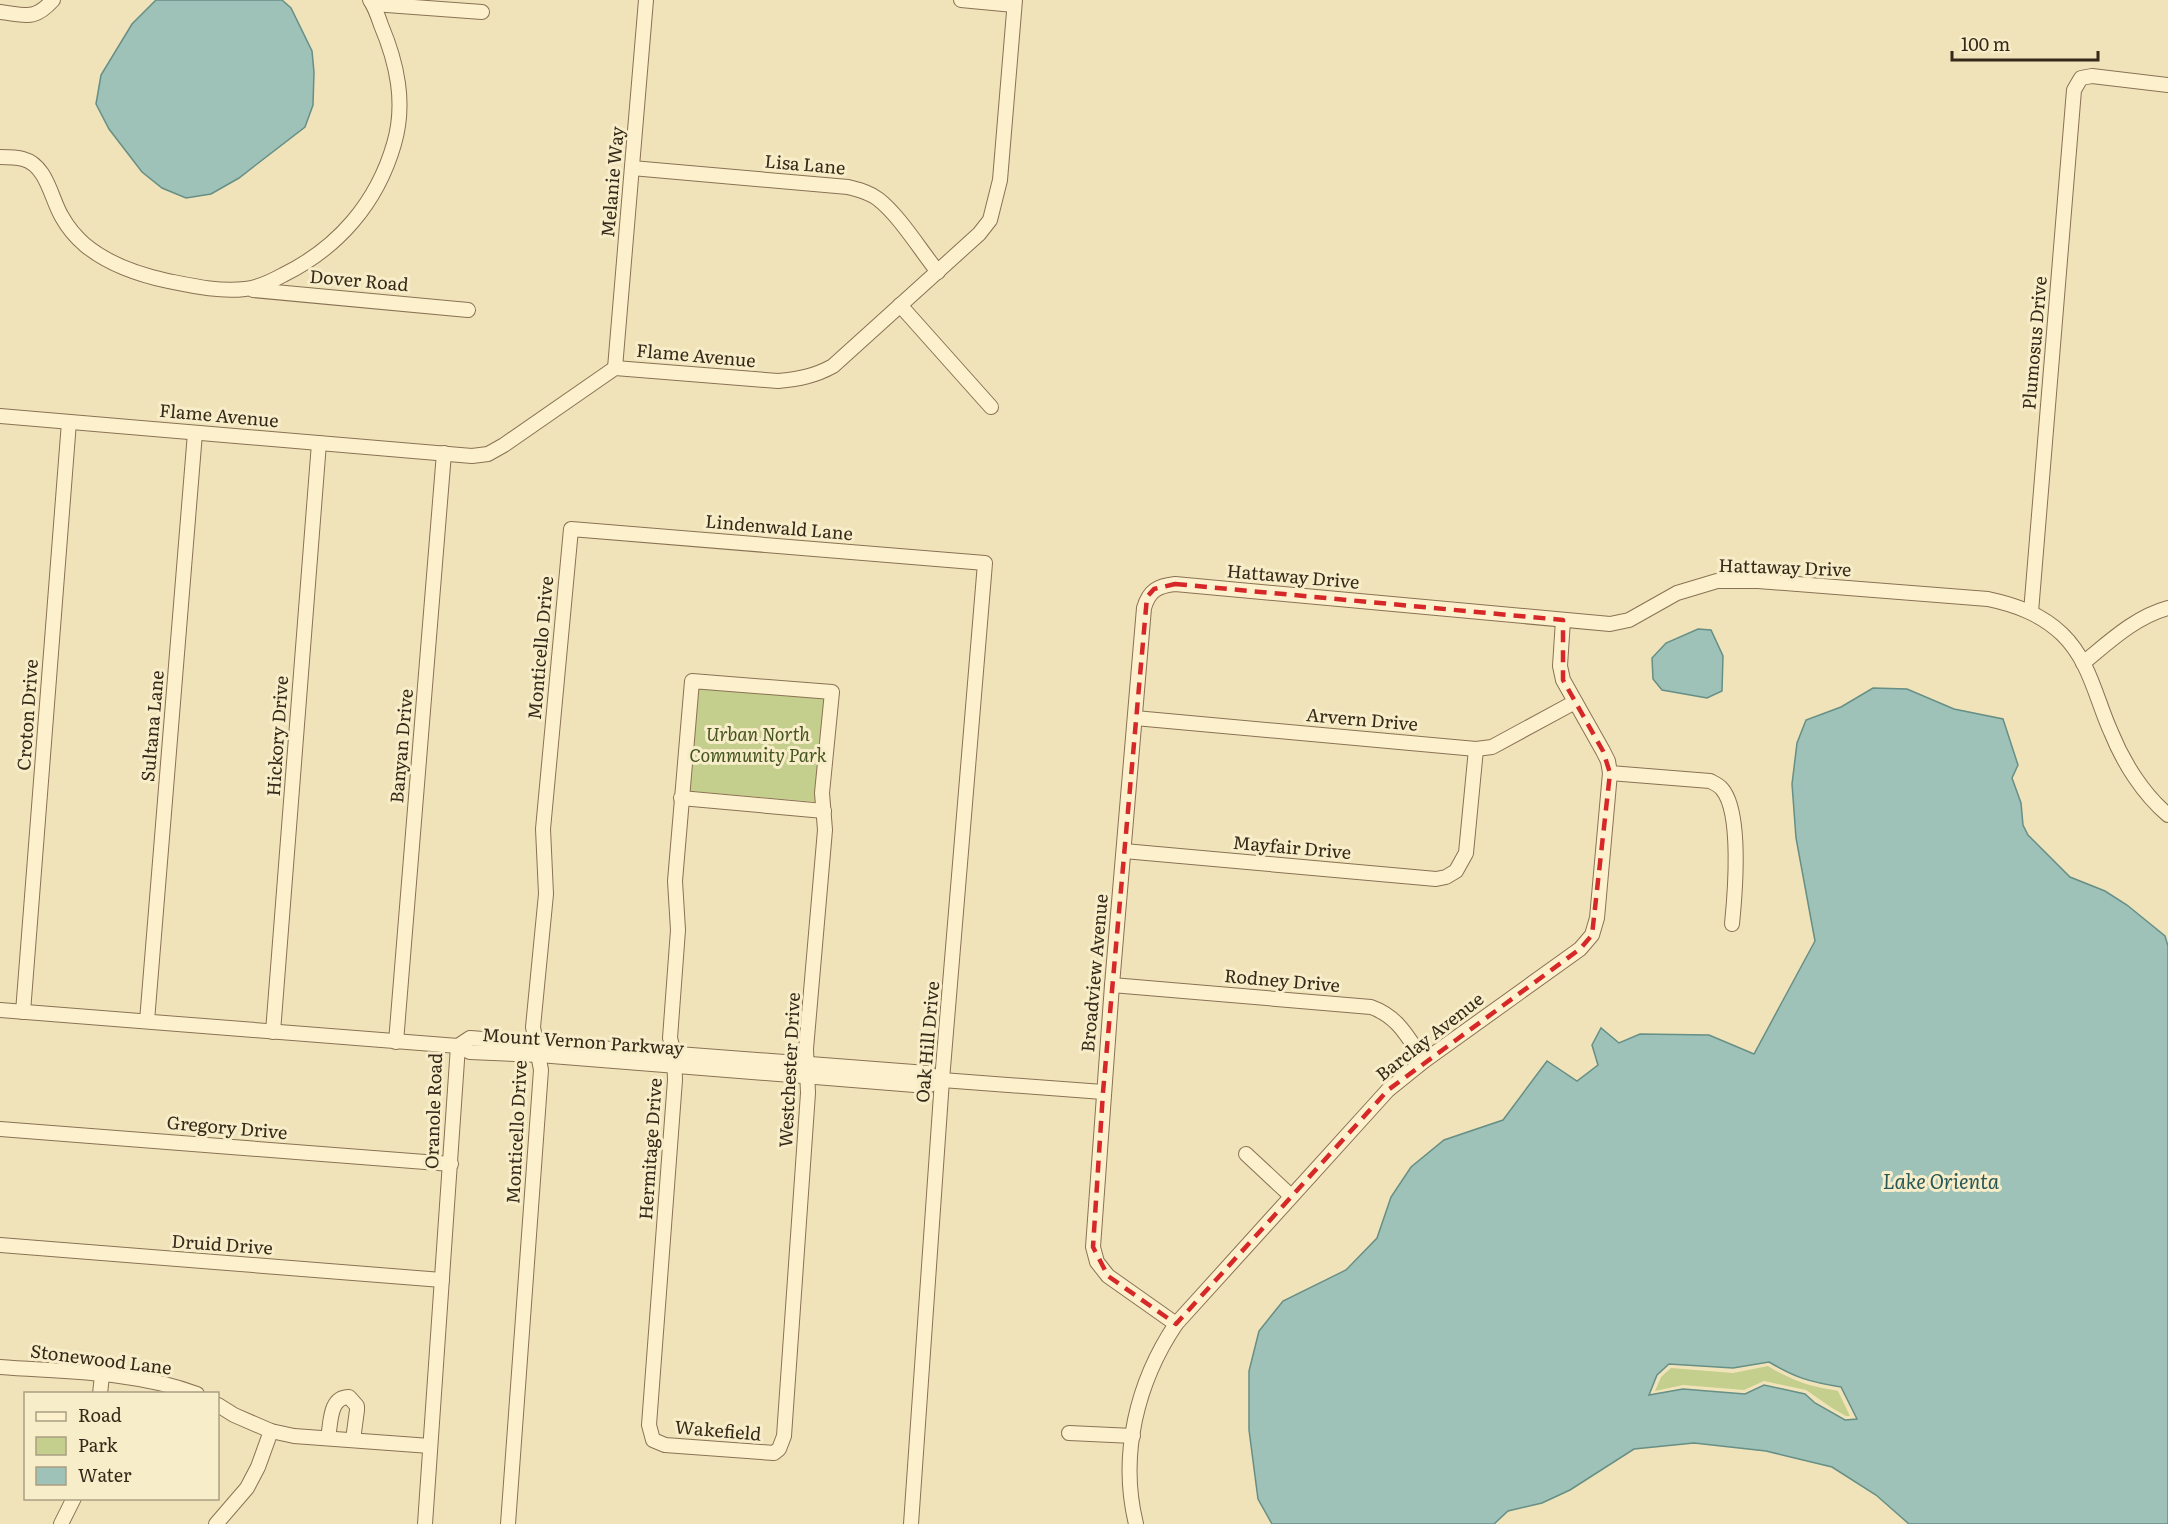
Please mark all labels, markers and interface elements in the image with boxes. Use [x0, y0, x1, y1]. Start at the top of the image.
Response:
scale bar [1952, 24, 2098, 62]
text: 100 m [1961, 30, 2010, 57]
street label: Melanie Way [593, 124, 630, 239]
street label: Lisa Lane [764, 147, 847, 180]
street label: Dover Road [309, 262, 410, 297]
street label: Plumosus Drive [2014, 275, 2053, 411]
street label: Flame Avenue [635, 336, 757, 373]
street label: Flame Avenue [158, 396, 280, 433]
street label: Lindenwald Lane [704, 507, 854, 546]
street label: Hattaway Drive [1718, 551, 1852, 582]
street label: Hattaway Drive [1226, 556, 1361, 595]
street label: Monticello Drive [520, 575, 559, 721]
street label: Croton Drive [9, 658, 44, 771]
street label: Sultana Lane [133, 669, 170, 783]
street label: Hickory Drive [259, 675, 294, 797]
street label: Banyan Drive [382, 688, 419, 804]
street label: Arvern Drive [1305, 700, 1419, 737]
park label: Urban North Community Park [689, 720, 827, 768]
street label: Mayfair Drive [1232, 828, 1352, 865]
street label: Broadview Avenue [1073, 893, 1114, 1053]
street label: Rodney Drive [1223, 961, 1341, 998]
street label: Oak Hill Drive [908, 980, 945, 1104]
street label: Barclay Avenue [1369, 985, 1489, 1087]
street label: Westchester Drive [771, 991, 806, 1148]
street label: Mount Vernon Parkway [481, 1020, 686, 1061]
street label: Oranole Road [417, 1052, 448, 1170]
street label: Monticello Drive [498, 1059, 533, 1205]
street label: Hermitage Drive [631, 1077, 668, 1221]
street label: Gregory Drive [166, 1108, 289, 1145]
water label: Lake Orienta [1883, 1165, 2000, 1195]
street label: Druid Drive [170, 1226, 274, 1261]
street label: Stonewood Lane [29, 1336, 173, 1381]
legend [24, 1392, 219, 1500]
text: Road [78, 1401, 122, 1428]
street label: Wakefield [674, 1412, 763, 1447]
text: Park [78, 1431, 119, 1458]
text: Water [78, 1461, 132, 1488]

